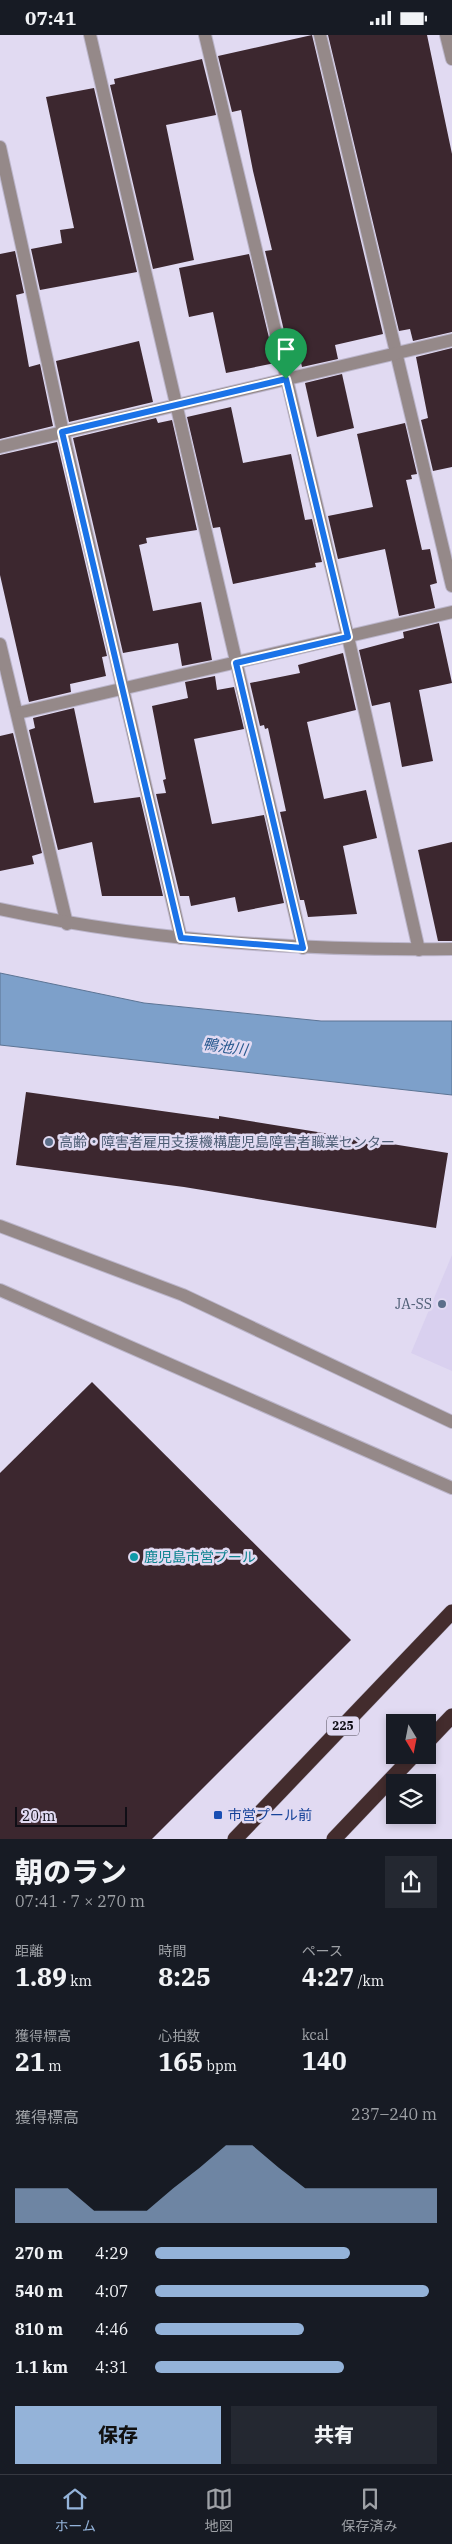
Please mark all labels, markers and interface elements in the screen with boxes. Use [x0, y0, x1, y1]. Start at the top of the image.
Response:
text: 07:41 [25, 6, 76, 30]
pin [265, 328, 307, 379]
icon: arrive [272, 335, 300, 363]
water label: 鴨池川 [201, 1034, 251, 1059]
place label: 高齢・障害者雇用支援機構鹿児島障害者職業センター [59, 1133, 395, 1151]
marker: 高齢・障害者雇用支援機構鹿児島障害者職業センター [43, 1136, 55, 1148]
place label: JA-SS [395, 1295, 432, 1313]
marker: JA-SS [436, 1298, 448, 1310]
place label: 鹿児島市営プール [144, 1548, 256, 1566]
marker: 鹿児島市営プール [128, 1551, 140, 1563]
north arrow [386, 1714, 436, 1764]
map controls [386, 1714, 436, 1824]
road number: 225 [327, 1717, 359, 1735]
button: layers [386, 1774, 436, 1824]
scale bar [15, 1804, 128, 1827]
place label: 市営プール前 [228, 1806, 312, 1824]
text: 20 m [22, 1807, 55, 1825]
marker: 市営プール前 [212, 1809, 224, 1821]
text: 朝のラン [15, 1853, 127, 1890]
button: share [385, 1856, 437, 1908]
text: 07:41 · 7 × 270 m [15, 1891, 145, 1911]
text: 距離 [15, 1942, 43, 1960]
text: 時間 [158, 1942, 186, 1960]
text: ペース [302, 1942, 343, 1960]
text: 1.89 [15, 1960, 67, 1993]
text: 8:25 [158, 1960, 211, 1993]
text: 4:27 [302, 1960, 354, 1993]
text: km [67, 1972, 92, 1990]
text: /km [354, 1972, 384, 1990]
text: kcal [302, 2026, 329, 2044]
text: 獲得標高 [15, 2027, 71, 2045]
text: 心拍数 [158, 2027, 200, 2045]
text: 140 [302, 2044, 347, 2077]
text: 21 [15, 2045, 45, 2078]
text: 165 [158, 2045, 203, 2078]
text: m [45, 2057, 62, 2075]
text: bpm [203, 2057, 237, 2075]
text: 237–240 m [351, 2104, 437, 2124]
text: 獲得標高 [15, 2107, 79, 2127]
text: 270 m [15, 2243, 63, 2263]
text: 4:29 [95, 2243, 128, 2263]
text: 540 m [15, 2281, 63, 2301]
text: 4:07 [95, 2281, 128, 2301]
text: 810 m [15, 2319, 63, 2339]
text: 4:46 [95, 2319, 128, 2339]
text: 1.1 km [15, 2357, 68, 2377]
text: 4:31 [95, 2357, 128, 2377]
button: 保存 [15, 2406, 221, 2464]
button: 共有 [231, 2406, 437, 2464]
tab: ホーム [54, 2485, 96, 2535]
tab: 地図 [205, 2485, 233, 2535]
tab: 保存済み [342, 2485, 398, 2535]

